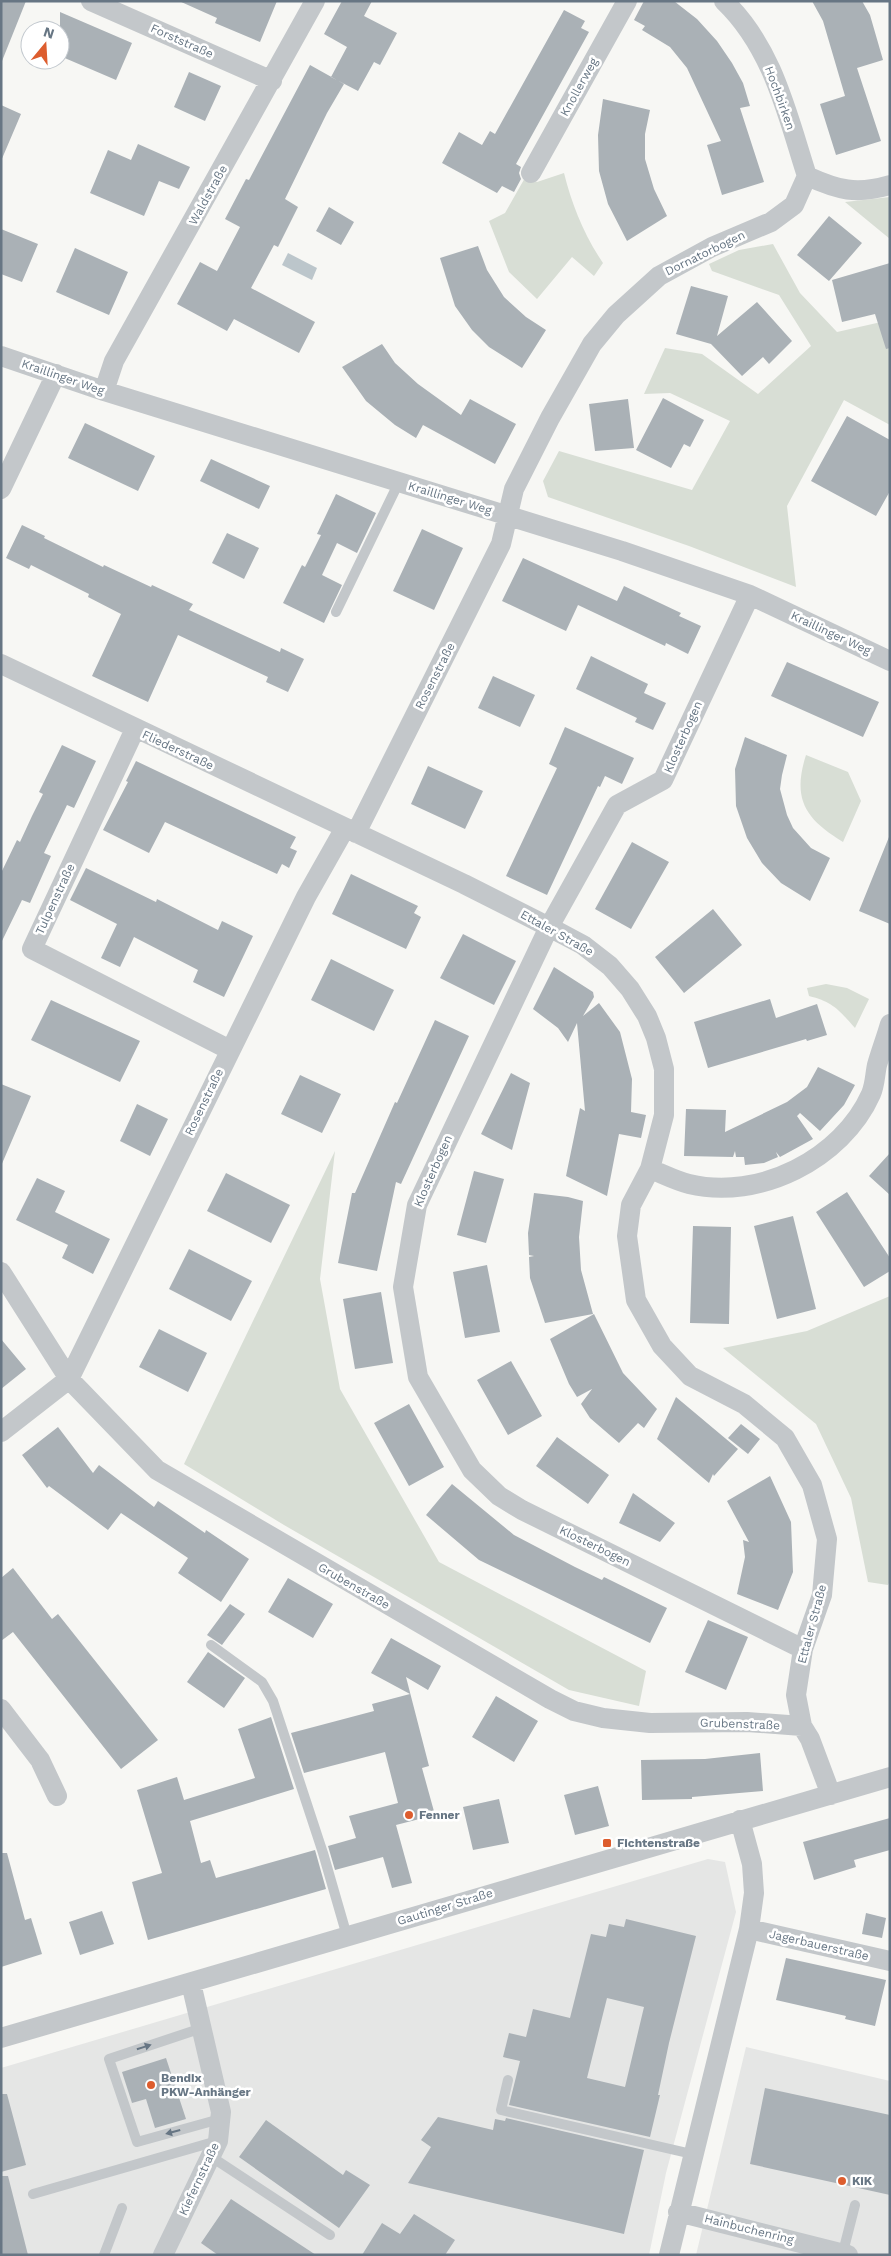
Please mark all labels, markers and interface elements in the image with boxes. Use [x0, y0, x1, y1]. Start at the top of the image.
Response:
north arrow [20, 20, 70, 70]
street label: Forststraße [149, 21, 216, 61]
text: N [42, 23, 56, 42]
street label: Knollerweg [557, 55, 601, 119]
street label: Hochbirken [762, 64, 798, 132]
street label: Waldstraße [186, 163, 230, 227]
street label: Dornatorbogen [663, 228, 747, 278]
street label: Kraillinger Weg [20, 356, 107, 398]
street label: Kraillinger Weg [406, 479, 494, 518]
street label: Kraillinger Weg [789, 608, 874, 658]
street label: Rosenstraße [412, 640, 458, 712]
street label: Klosterbogen [661, 699, 705, 775]
street label: Fliederstraße [140, 727, 216, 773]
street label: Tulpenstraße [32, 861, 78, 937]
street label: Ettaler Straße [518, 907, 596, 959]
street label: Rosenstraße [182, 1066, 226, 1138]
street label: Klosterbogen [411, 1133, 455, 1209]
street label: Klosterbogen [557, 1523, 633, 1569]
street label: Grubenstraße [316, 1560, 392, 1612]
street label: Ettaler Straße [795, 1583, 829, 1665]
street label: Grubenstraße [700, 1716, 780, 1732]
place label: Fenner [419, 1808, 461, 1822]
marker: Fenner [403, 1809, 415, 1821]
place label: Fichtenstraße [617, 1836, 700, 1850]
marker: Fichtenstraße [601, 1837, 613, 1849]
street label: Gautinger Straße [396, 1886, 495, 1928]
street label: Jagerbauerstraße [768, 1927, 870, 1963]
one-way arrow [137, 2043, 152, 2050]
place label: Bendix PKW-Anhänger [161, 2071, 252, 2099]
marker: Bendix PKW-Anhänger [145, 2079, 157, 2091]
one-way arrow [165, 2128, 180, 2136]
street label: Kiefernstraße [176, 2140, 222, 2218]
place label: KiK [852, 2174, 873, 2188]
marker: KiK [836, 2175, 848, 2187]
street label: Hainbuchenring [703, 2211, 796, 2247]

